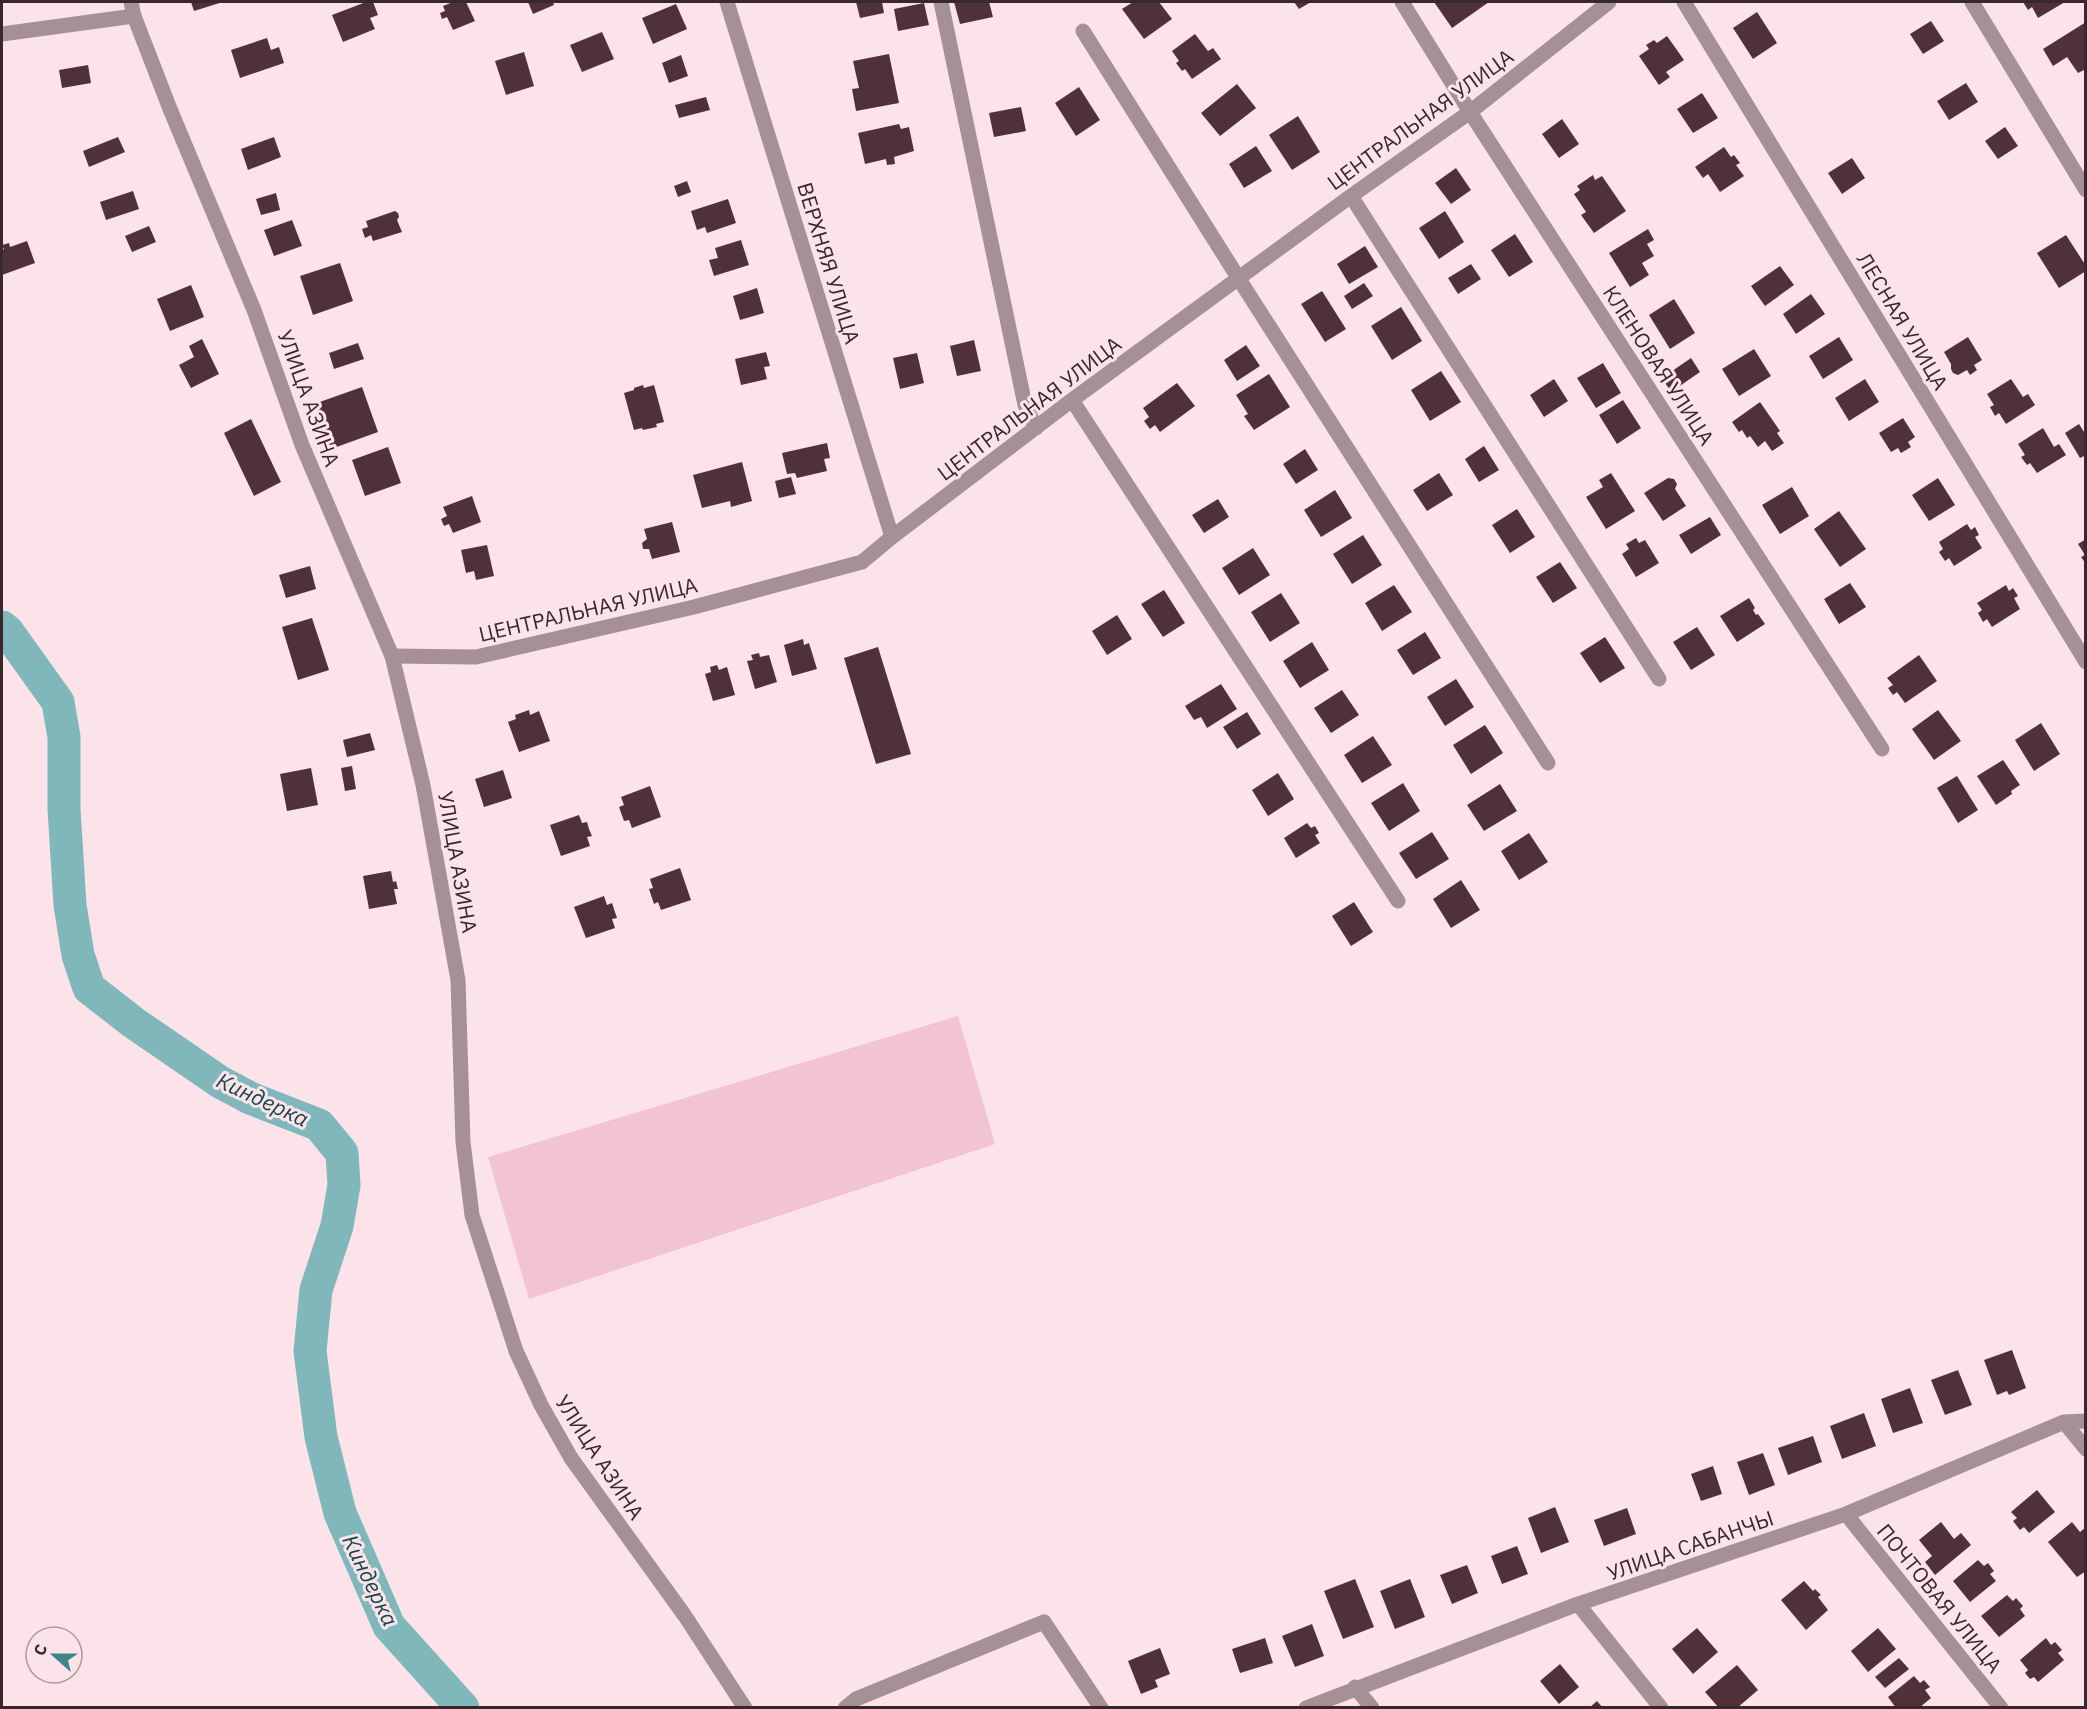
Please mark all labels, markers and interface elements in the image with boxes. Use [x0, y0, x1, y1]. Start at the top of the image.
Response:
street label: ЦЕНТРАЛЬНАЯ УЛИЦА [1321, 42, 1519, 196]
street label: ВЕРХНЯЯ УЛИЦА [791, 179, 867, 347]
street label: ЛЕСНАЯ УЛИЦА [1851, 247, 1955, 395]
street label: КЛЕНОВАЯ УЛИЦА [1597, 280, 1721, 450]
street label: УЛИЦА АЗИНА [271, 326, 347, 470]
street label: ЦЕНТРАЛЬНАЯ УЛИЦА [931, 330, 1127, 486]
street label: ЦЕНТРАЛЬНАЯ УЛИЦА [476, 570, 700, 648]
street label: УЛИЦА АЗИНА [432, 789, 484, 935]
water label: Киндерка [212, 1065, 314, 1133]
street label: УЛИЦА АЗИНА [549, 1389, 651, 1525]
street label: УЛИЦА САБАНЧЫ [1603, 1503, 1777, 1587]
street label: ПОЧТОВАЯ УЛИЦА [1871, 1518, 2009, 1678]
water label: Киндерка [336, 1529, 406, 1631]
north arrow [24, 1625, 84, 1685]
text: С [29, 1641, 51, 1658]

